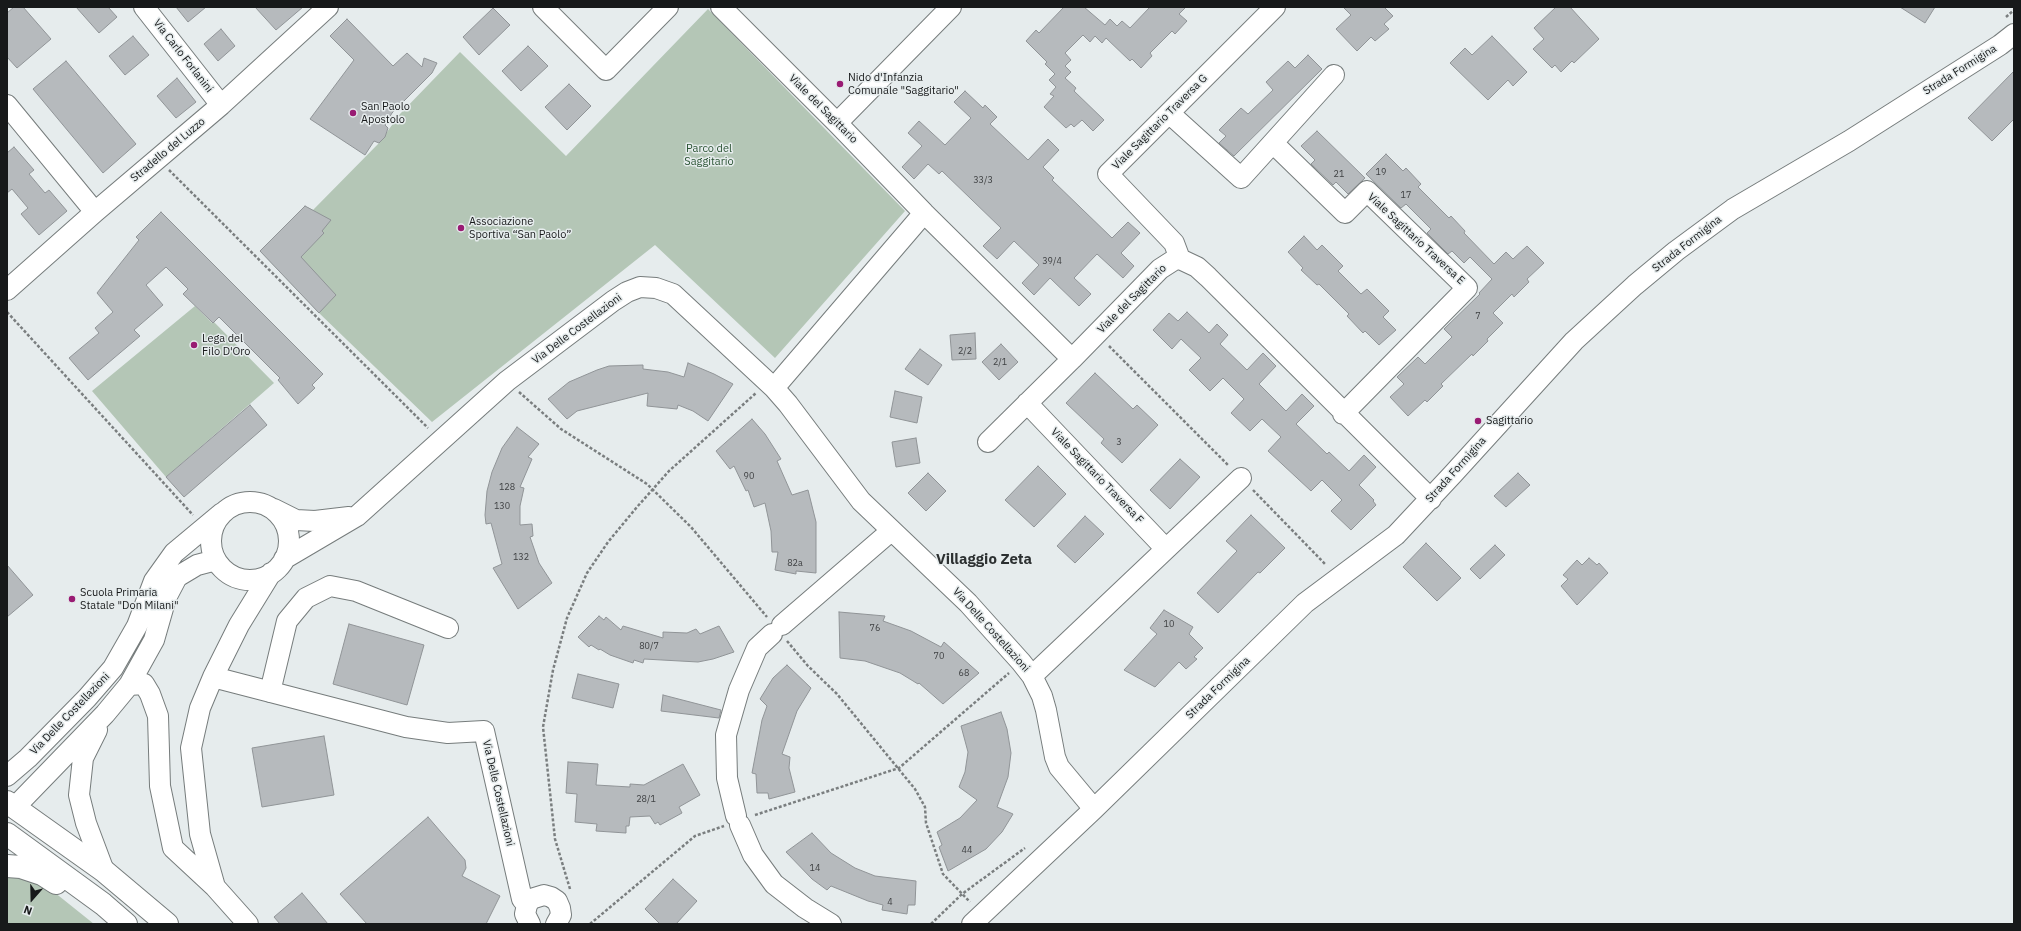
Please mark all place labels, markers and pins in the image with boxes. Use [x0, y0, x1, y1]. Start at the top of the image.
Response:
place label: Nido d'Infanzia Comunale "Saggitario" [848, 71, 959, 97]
marker: Nido d'Infanzia Comunale "Saggitario" [835, 79, 845, 89]
place label: San Paolo Apostolo [361, 100, 410, 126]
marker: San Paolo Apostolo [348, 108, 358, 118]
place label: Associazione Sportiva “San Paolo” [469, 215, 571, 241]
marker: Associazione Sportiva “San Paolo” [456, 223, 466, 233]
place label: Lega del Filo D'Oro [202, 332, 250, 358]
marker: Lega del Filo D'Oro [189, 340, 199, 350]
place label: Sagittario [1486, 414, 1533, 428]
marker: Sagittario [1473, 416, 1483, 426]
place label: Scuola Primaria Statale "Don Milani" [80, 586, 179, 612]
marker: Scuola Primaria Statale "Don Milani" [67, 594, 77, 604]

